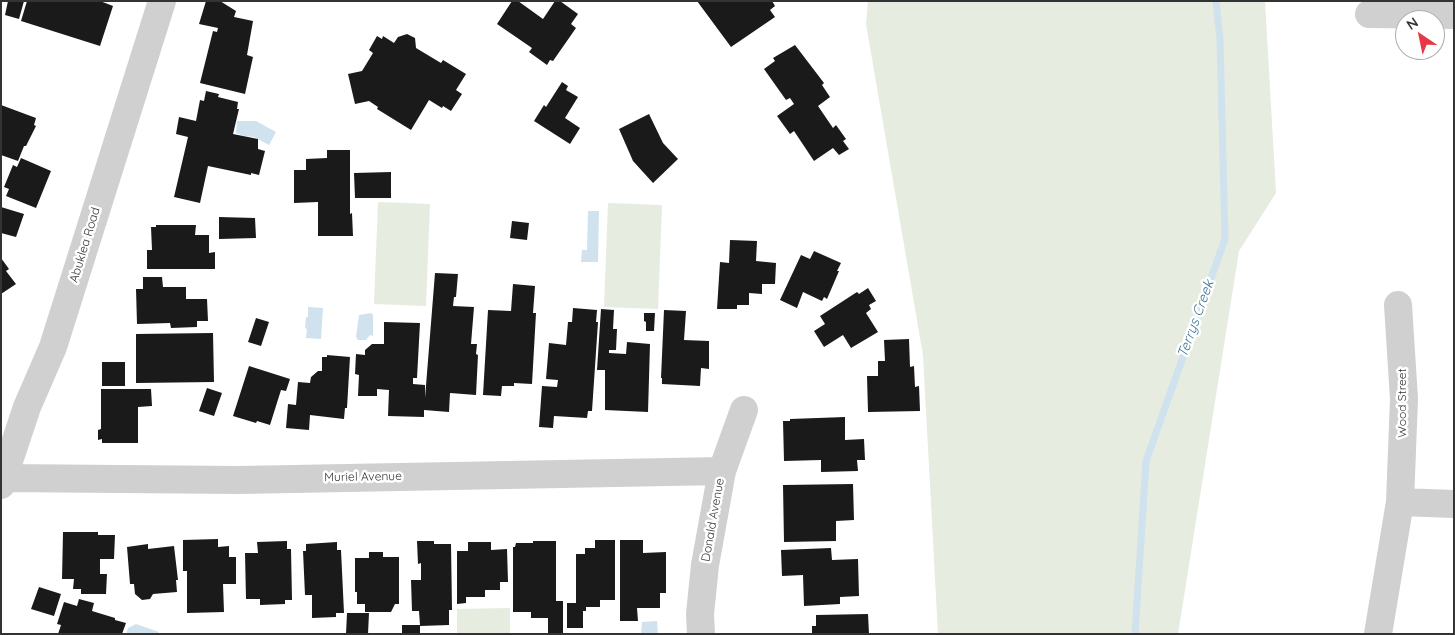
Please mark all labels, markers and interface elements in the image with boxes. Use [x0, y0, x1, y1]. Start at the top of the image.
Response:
north arrow [1395, 10, 1445, 60]
text: N [1403, 13, 1421, 34]
street label: Abuklea Road [67, 206, 103, 284]
water label: Terrys Creek [1174, 278, 1218, 360]
street label: Wood Street [1395, 368, 1409, 438]
street label: Muriel Avenue [324, 469, 402, 485]
street label: Donald Avenue [699, 477, 727, 563]

